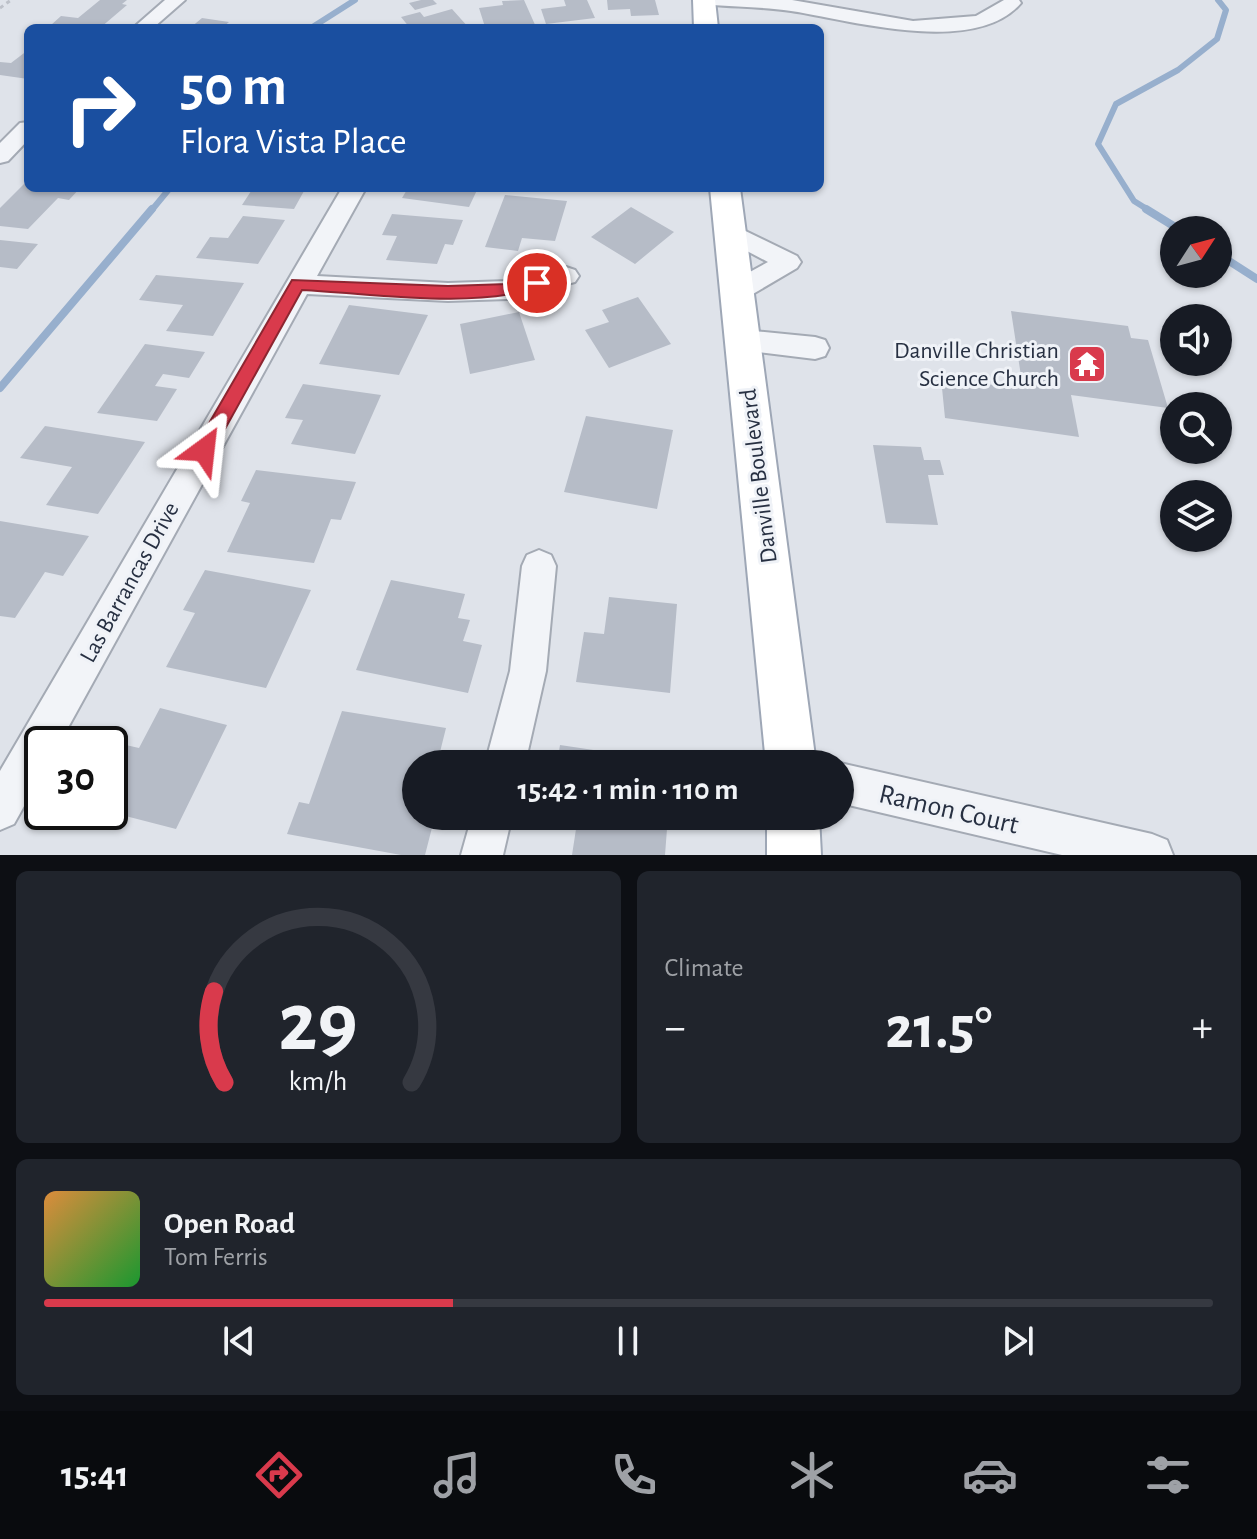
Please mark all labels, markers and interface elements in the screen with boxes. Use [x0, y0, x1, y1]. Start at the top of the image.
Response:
icon: right [48, 56, 152, 160]
text: 50 m [180, 59, 287, 115]
text: Flora Vista Place [180, 124, 407, 160]
north arrow [1160, 216, 1232, 288]
map controls [1160, 216, 1232, 552]
pin [503, 249, 571, 317]
icon: arrive [515, 261, 559, 305]
button: sound [1160, 304, 1232, 376]
place label: Danville Christian Science Church [894, 339, 1059, 391]
temple icon: Danville Christian Science Church [1066, 343, 1108, 385]
street label: Danville Boulevard [736, 387, 782, 564]
button: search [1160, 392, 1232, 464]
position arrow [162, 408, 246, 492]
button: layers [1160, 480, 1232, 552]
street label: Las Barrancas Drive [76, 498, 184, 667]
speed limit sign: 30 [24, 726, 128, 830]
text: 15:42 · 1 min · 110 m [518, 775, 738, 805]
street label: Ramon Court [876, 780, 1021, 840]
text: Climate [665, 955, 743, 981]
text: 29 [279, 982, 358, 1066]
text: 21.5° [885, 999, 992, 1059]
text: − [665, 1006, 686, 1050]
text: + [1192, 1006, 1213, 1050]
text: km/h [289, 1067, 348, 1096]
text: Open Road [164, 1209, 295, 1239]
text: Tom Ferris [164, 1244, 268, 1270]
icon: previous [217, 1319, 261, 1363]
icon: pause [606, 1319, 650, 1363]
icon: next [996, 1319, 1040, 1363]
icon: directions [251, 1447, 307, 1503]
icon: music [429, 1447, 485, 1503]
icon: phone [606, 1447, 662, 1503]
icon: climate [784, 1447, 840, 1503]
icon: car [962, 1447, 1018, 1503]
icon: filters [1140, 1447, 1196, 1503]
text: 15:41 [61, 1457, 129, 1493]

